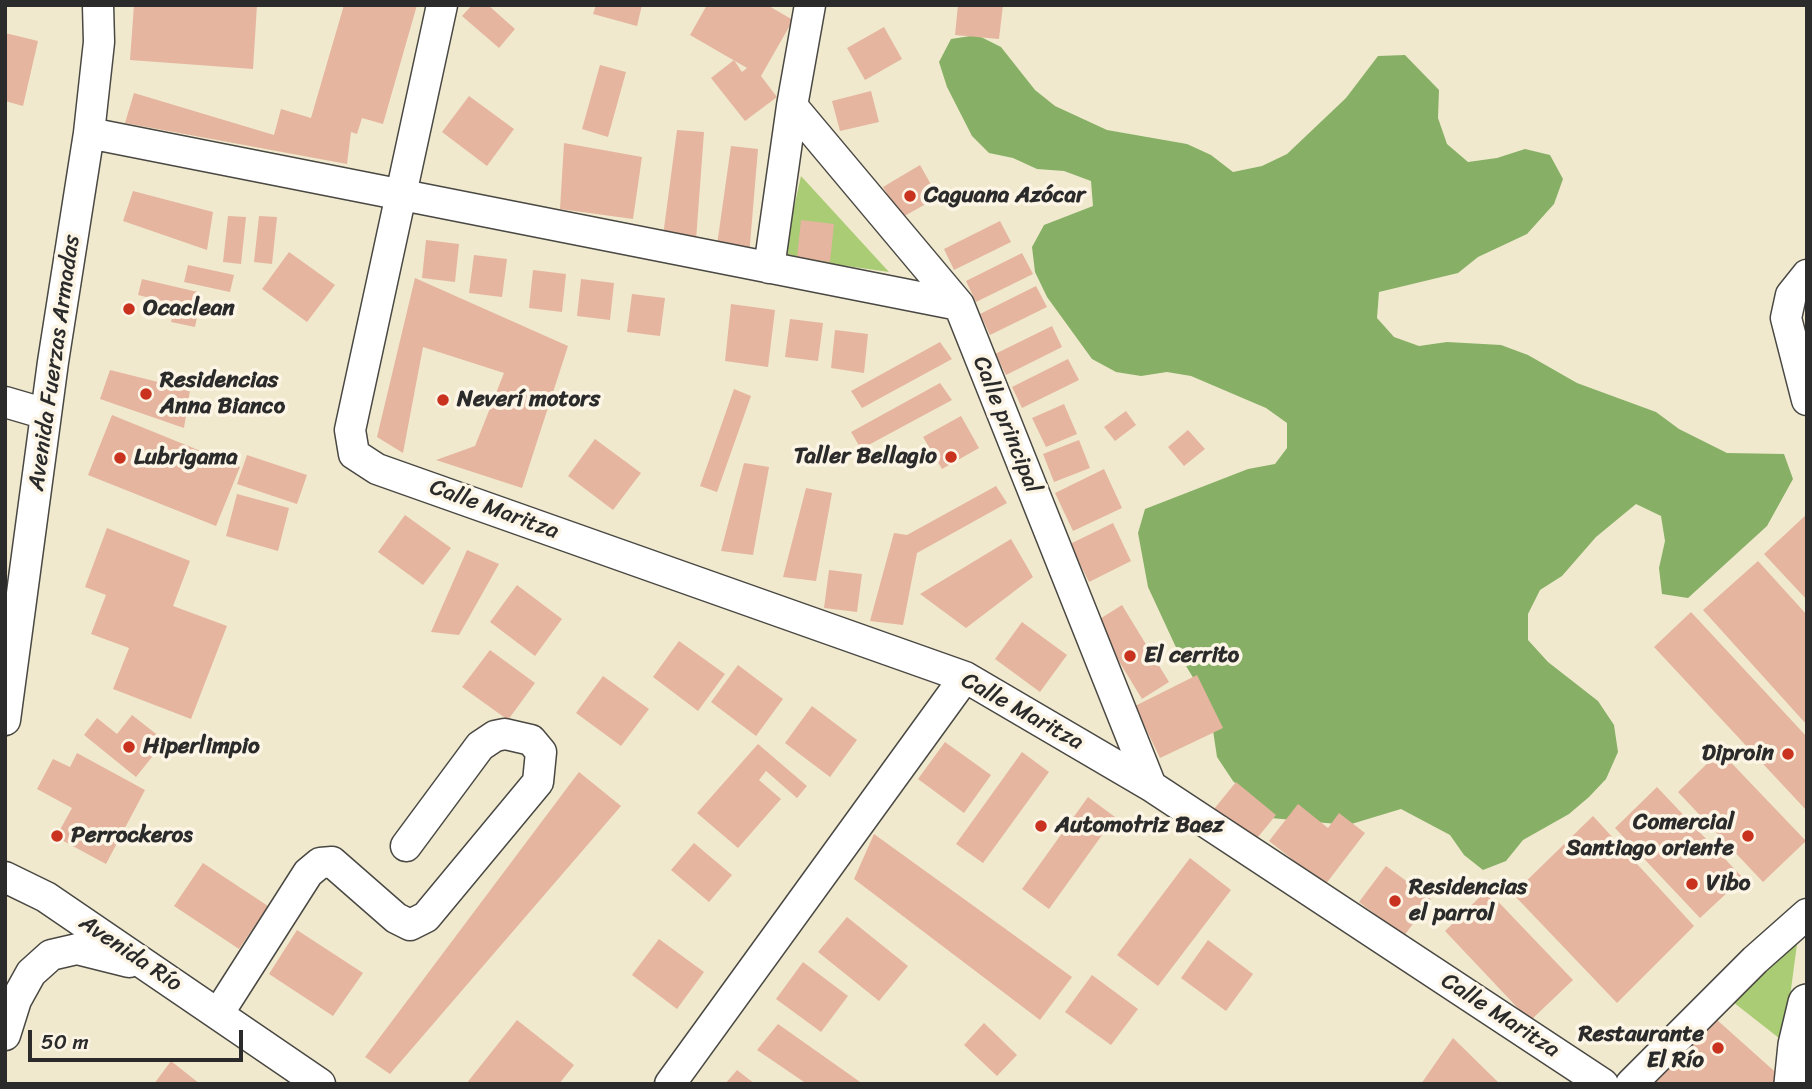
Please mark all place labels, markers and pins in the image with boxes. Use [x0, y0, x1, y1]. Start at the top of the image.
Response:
place label: Caguana Azócar [924, 182, 1085, 210]
marker: Caguana Azócar [902, 188, 918, 204]
place label: Ocaclean [143, 295, 235, 323]
marker: Ocaclean [121, 301, 137, 317]
place label: Residencias Anna Bianco [160, 367, 285, 421]
marker: Residencias Anna Bianco [138, 386, 154, 402]
place label: Neverí motors [457, 386, 600, 414]
marker: Neverí motors [435, 392, 451, 408]
place label: Taller Bellagio [794, 443, 937, 471]
place label: Lubrigama [134, 444, 238, 472]
marker: Taller Bellagio [943, 449, 959, 465]
marker: Lubrigama [112, 450, 128, 466]
place label: El cerrito [1144, 642, 1239, 670]
marker: El cerrito [1122, 648, 1138, 664]
place label: Hiperlimpio [143, 733, 260, 761]
marker: Hiperlimpio [121, 739, 137, 755]
place label: Diproin [1702, 740, 1774, 768]
marker: Diproin [1780, 746, 1796, 762]
place label: Comercial Santiago oriente [1566, 809, 1734, 863]
place label: Automotriz Baez [1055, 812, 1224, 840]
marker: Automotriz Baez [1033, 818, 1049, 834]
place label: Perrockeros [71, 822, 193, 850]
marker: Perrockeros [49, 828, 65, 844]
marker: Comercial Santiago oriente [1740, 828, 1756, 844]
place label: Vibo [1706, 870, 1750, 898]
place label: Residencias el parrol [1409, 874, 1527, 928]
marker: Vibo [1684, 876, 1700, 892]
marker: Residencias el parrol [1387, 893, 1403, 909]
place label: Restaurante El Río [1578, 1021, 1704, 1075]
marker: Restaurante El Río [1710, 1040, 1726, 1056]

